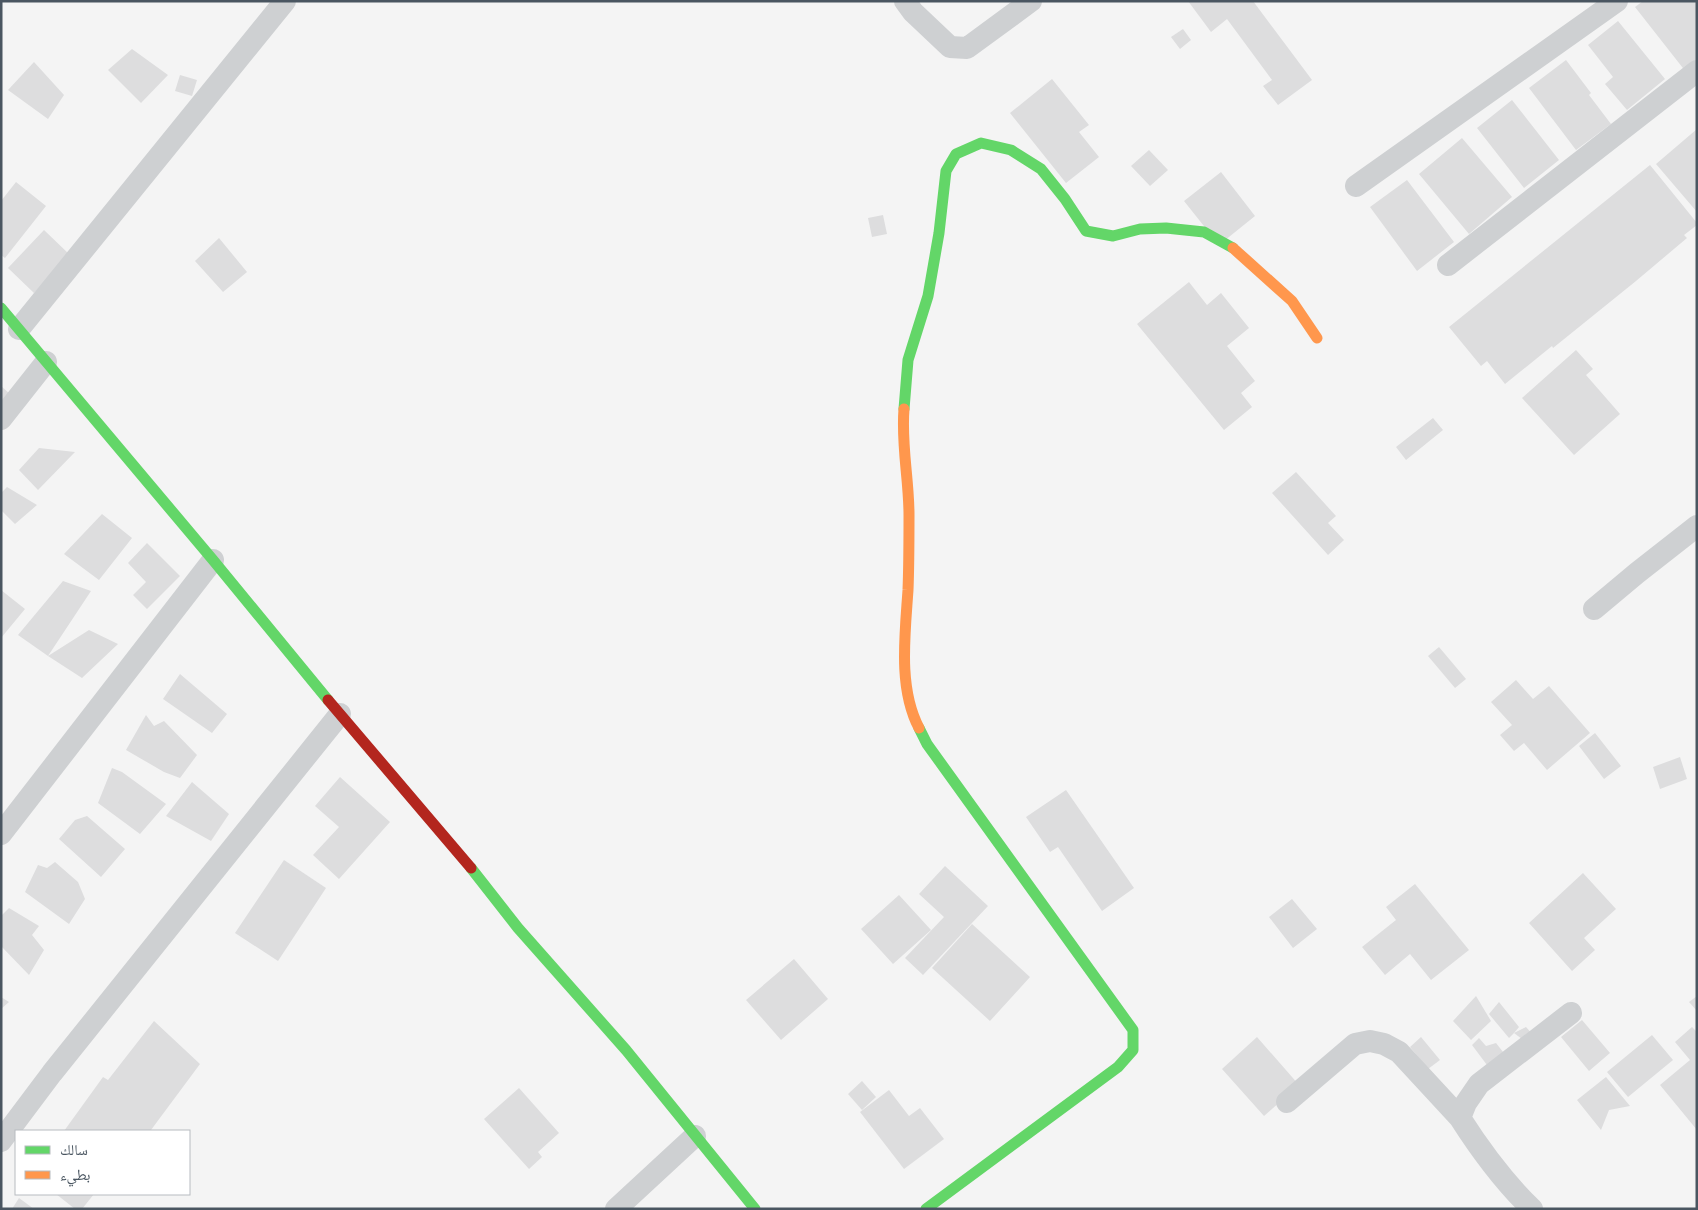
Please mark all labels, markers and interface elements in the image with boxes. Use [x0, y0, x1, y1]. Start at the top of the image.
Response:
legend [15, 1130, 190, 1195]
text: سالك [60, 1142, 88, 1161]
text: بطيء [60, 1167, 90, 1187]

